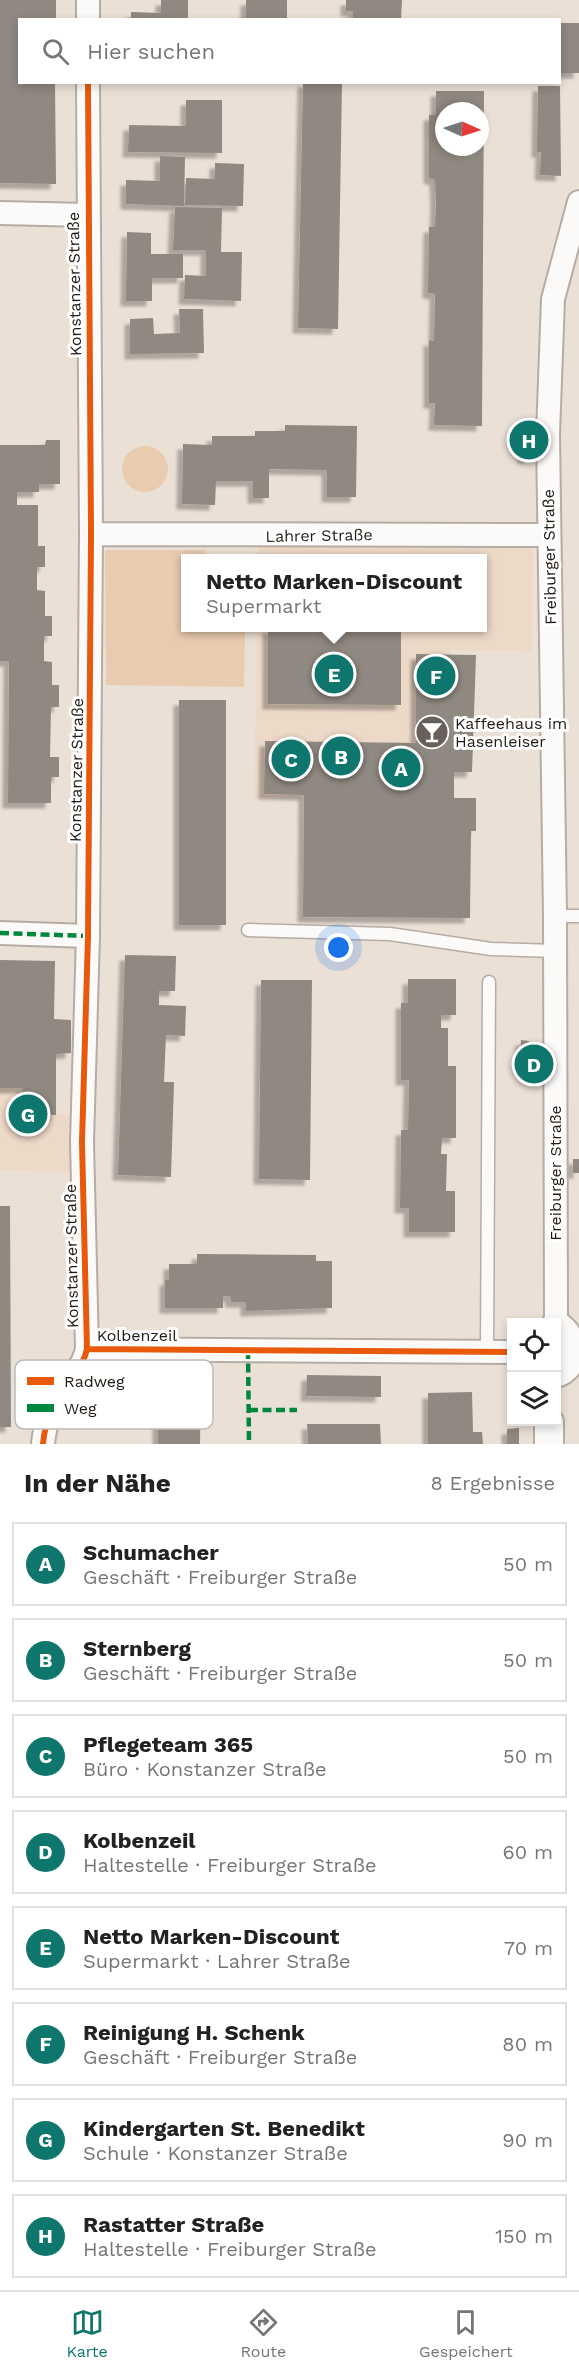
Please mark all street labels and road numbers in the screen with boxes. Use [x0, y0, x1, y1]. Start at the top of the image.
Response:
street label: Konstanzer Straße [64, 212, 85, 356]
street label: Freiburger Straße [539, 489, 560, 625]
street label: Lahrer Straße [265, 525, 373, 546]
street label: Konstanzer Straße [66, 698, 87, 842]
street label: Freiburger Straße [546, 1105, 565, 1241]
street label: Konstanzer Straße [61, 1184, 82, 1328]
street label: Kolbenzeil [97, 1326, 177, 1345]

